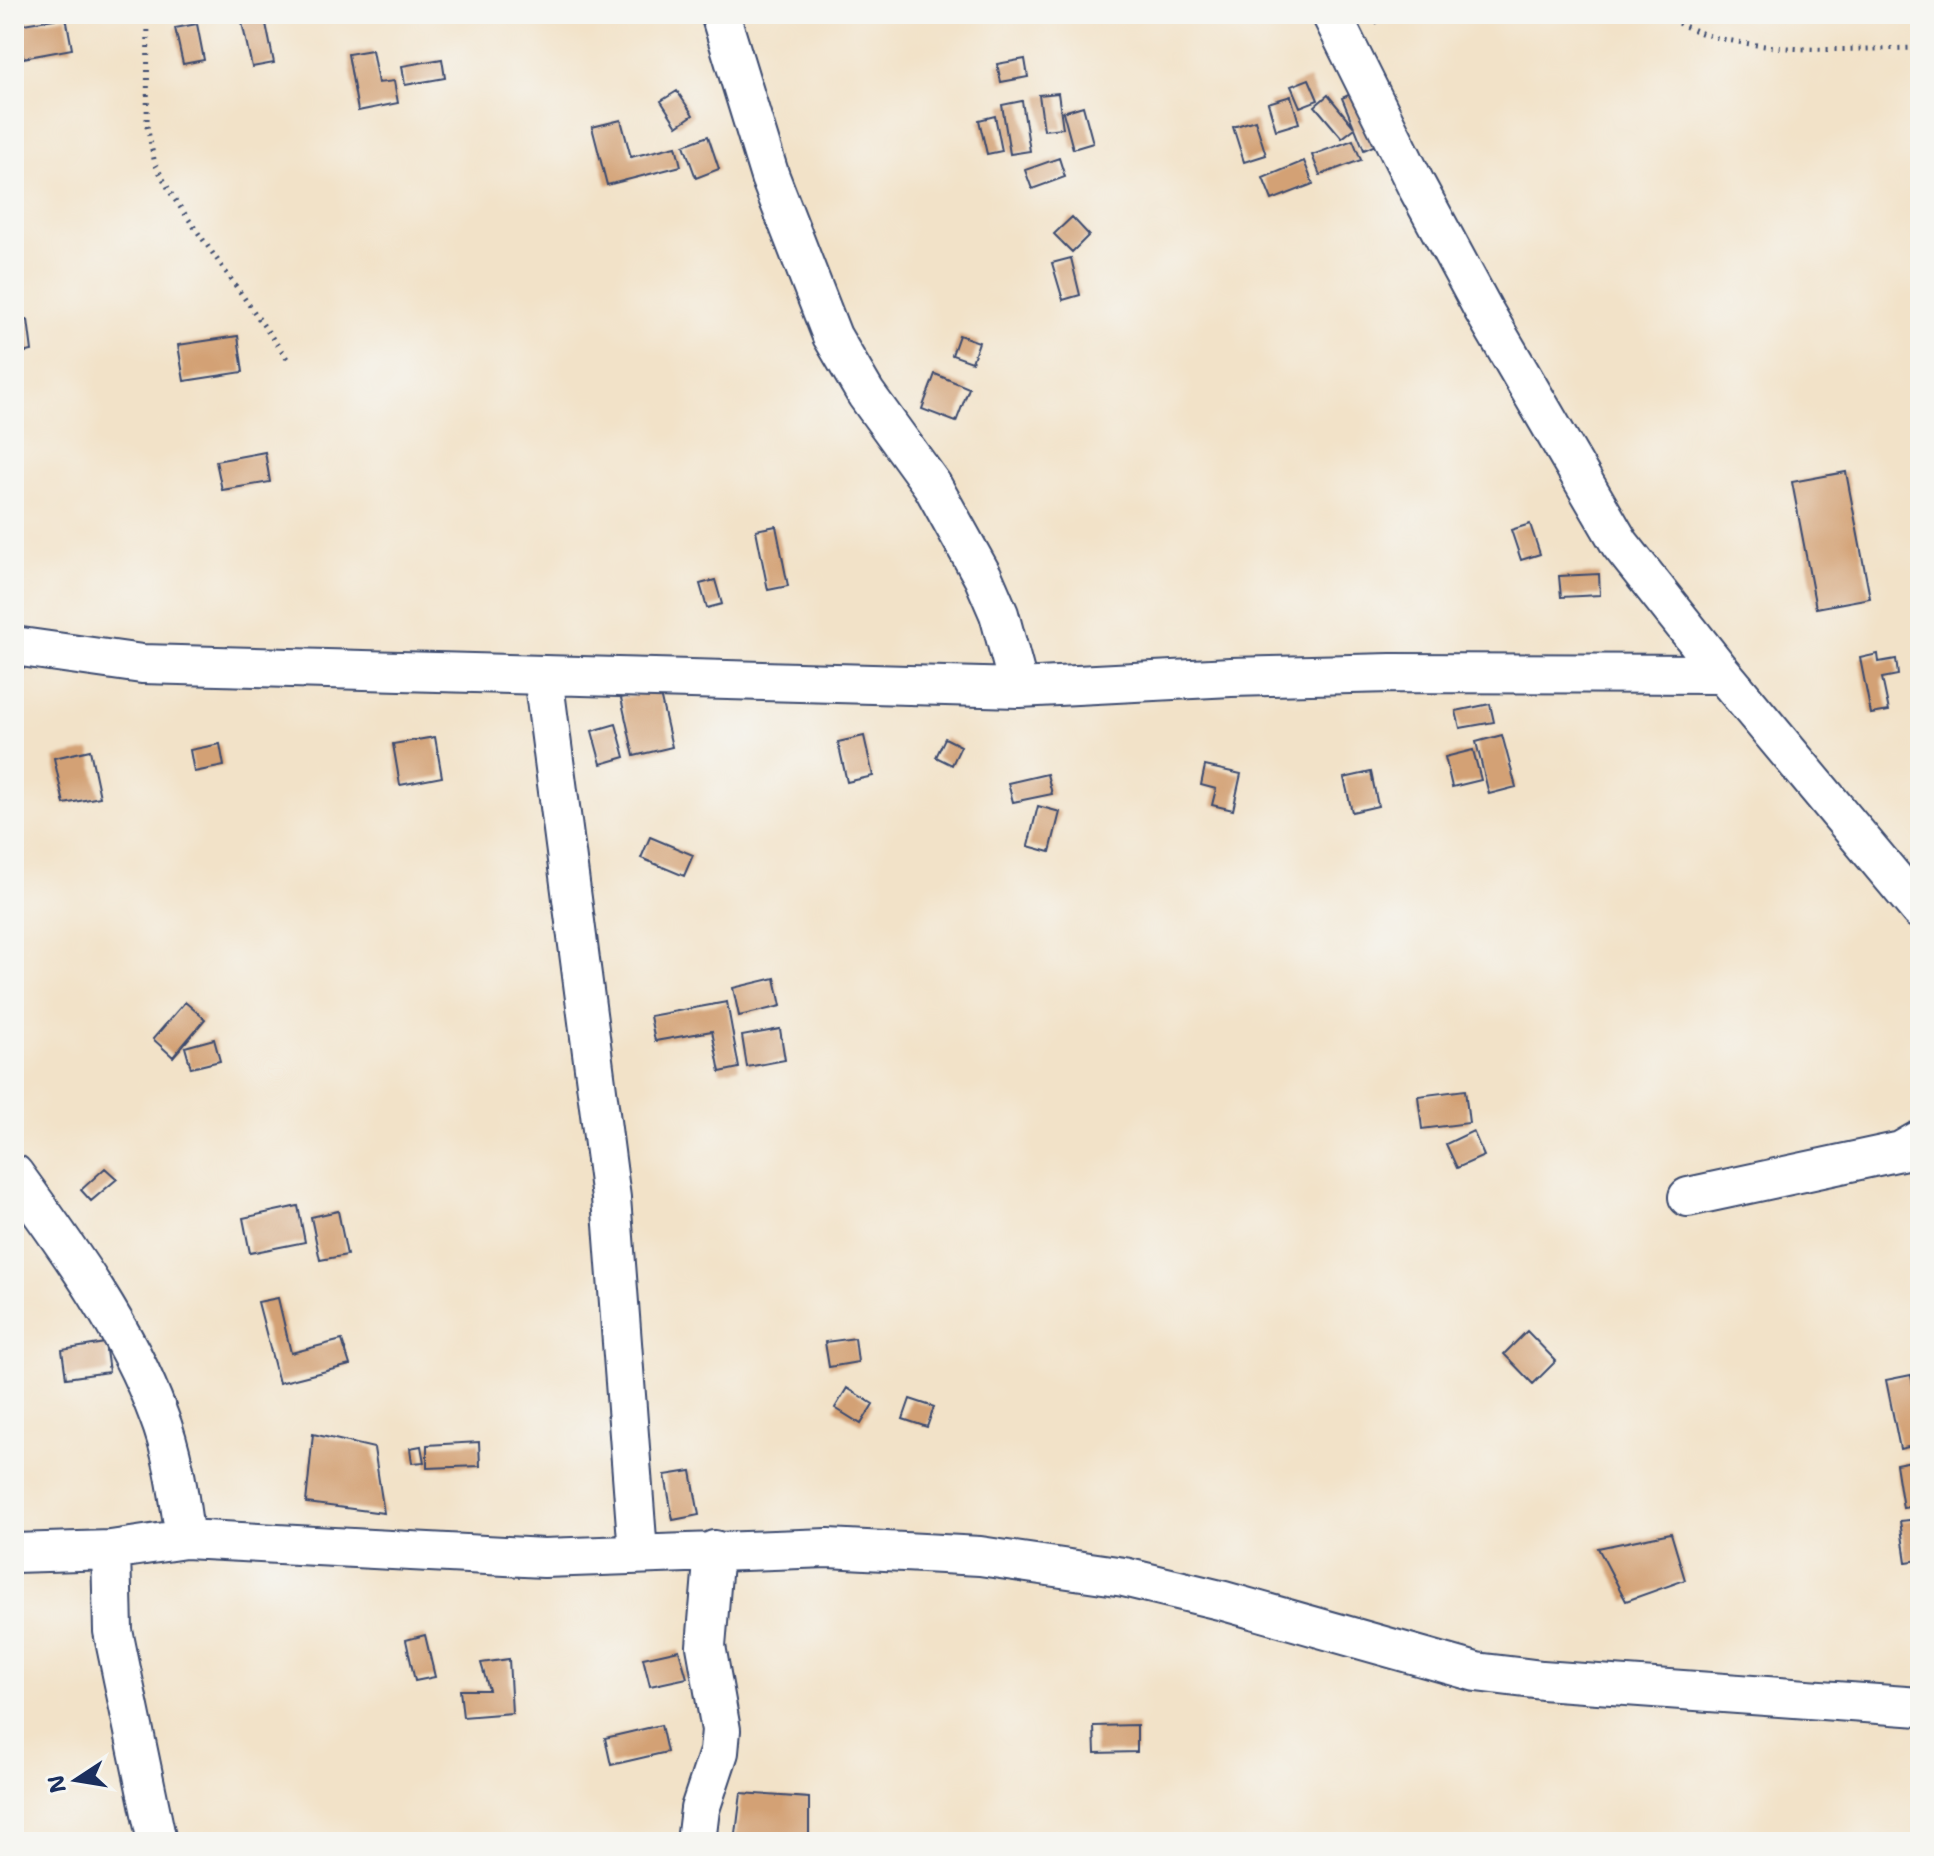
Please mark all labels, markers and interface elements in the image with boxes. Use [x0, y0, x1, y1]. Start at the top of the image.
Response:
north arrow [36, 1740, 116, 1820]
text: N [41, 1773, 73, 1796]

